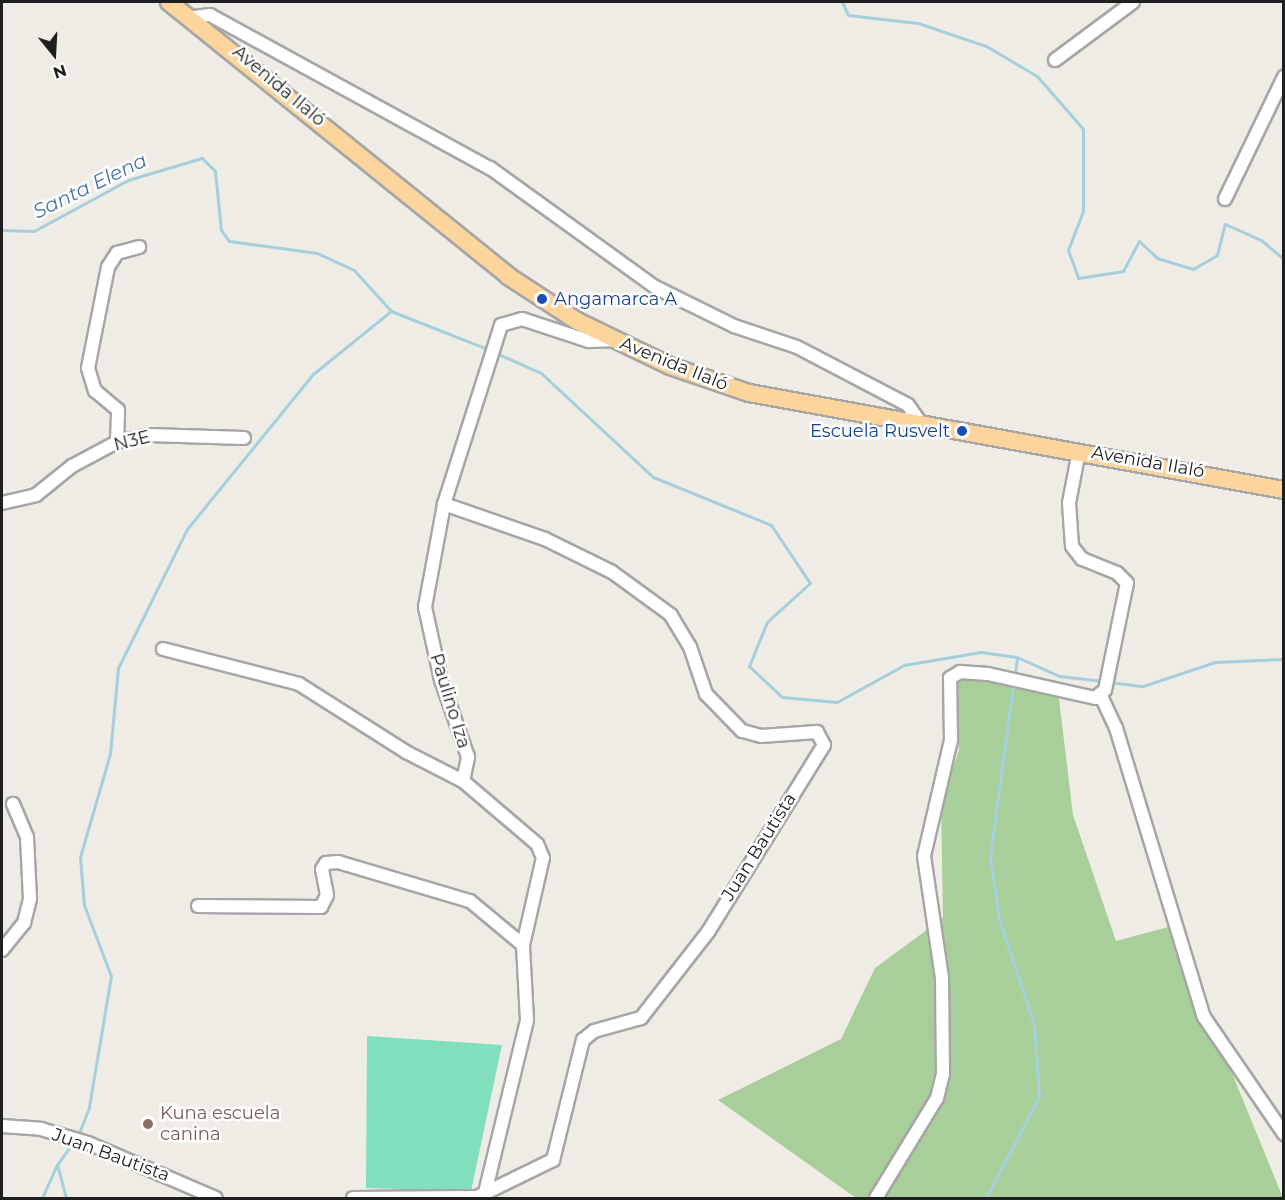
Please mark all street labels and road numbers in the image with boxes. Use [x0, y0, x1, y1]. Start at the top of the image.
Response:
street label: Avenida Ilaló [228, 41, 330, 131]
street label: Avenida Ilaló [617, 333, 731, 395]
street label: N3E [112, 426, 152, 456]
street label: Avenida Ilaló [1090, 441, 1206, 483]
street label: Paulino Iza [425, 651, 475, 751]
street label: Juan Bautista [717, 789, 801, 905]
street label: Juan Bautista [49, 1124, 173, 1186]

